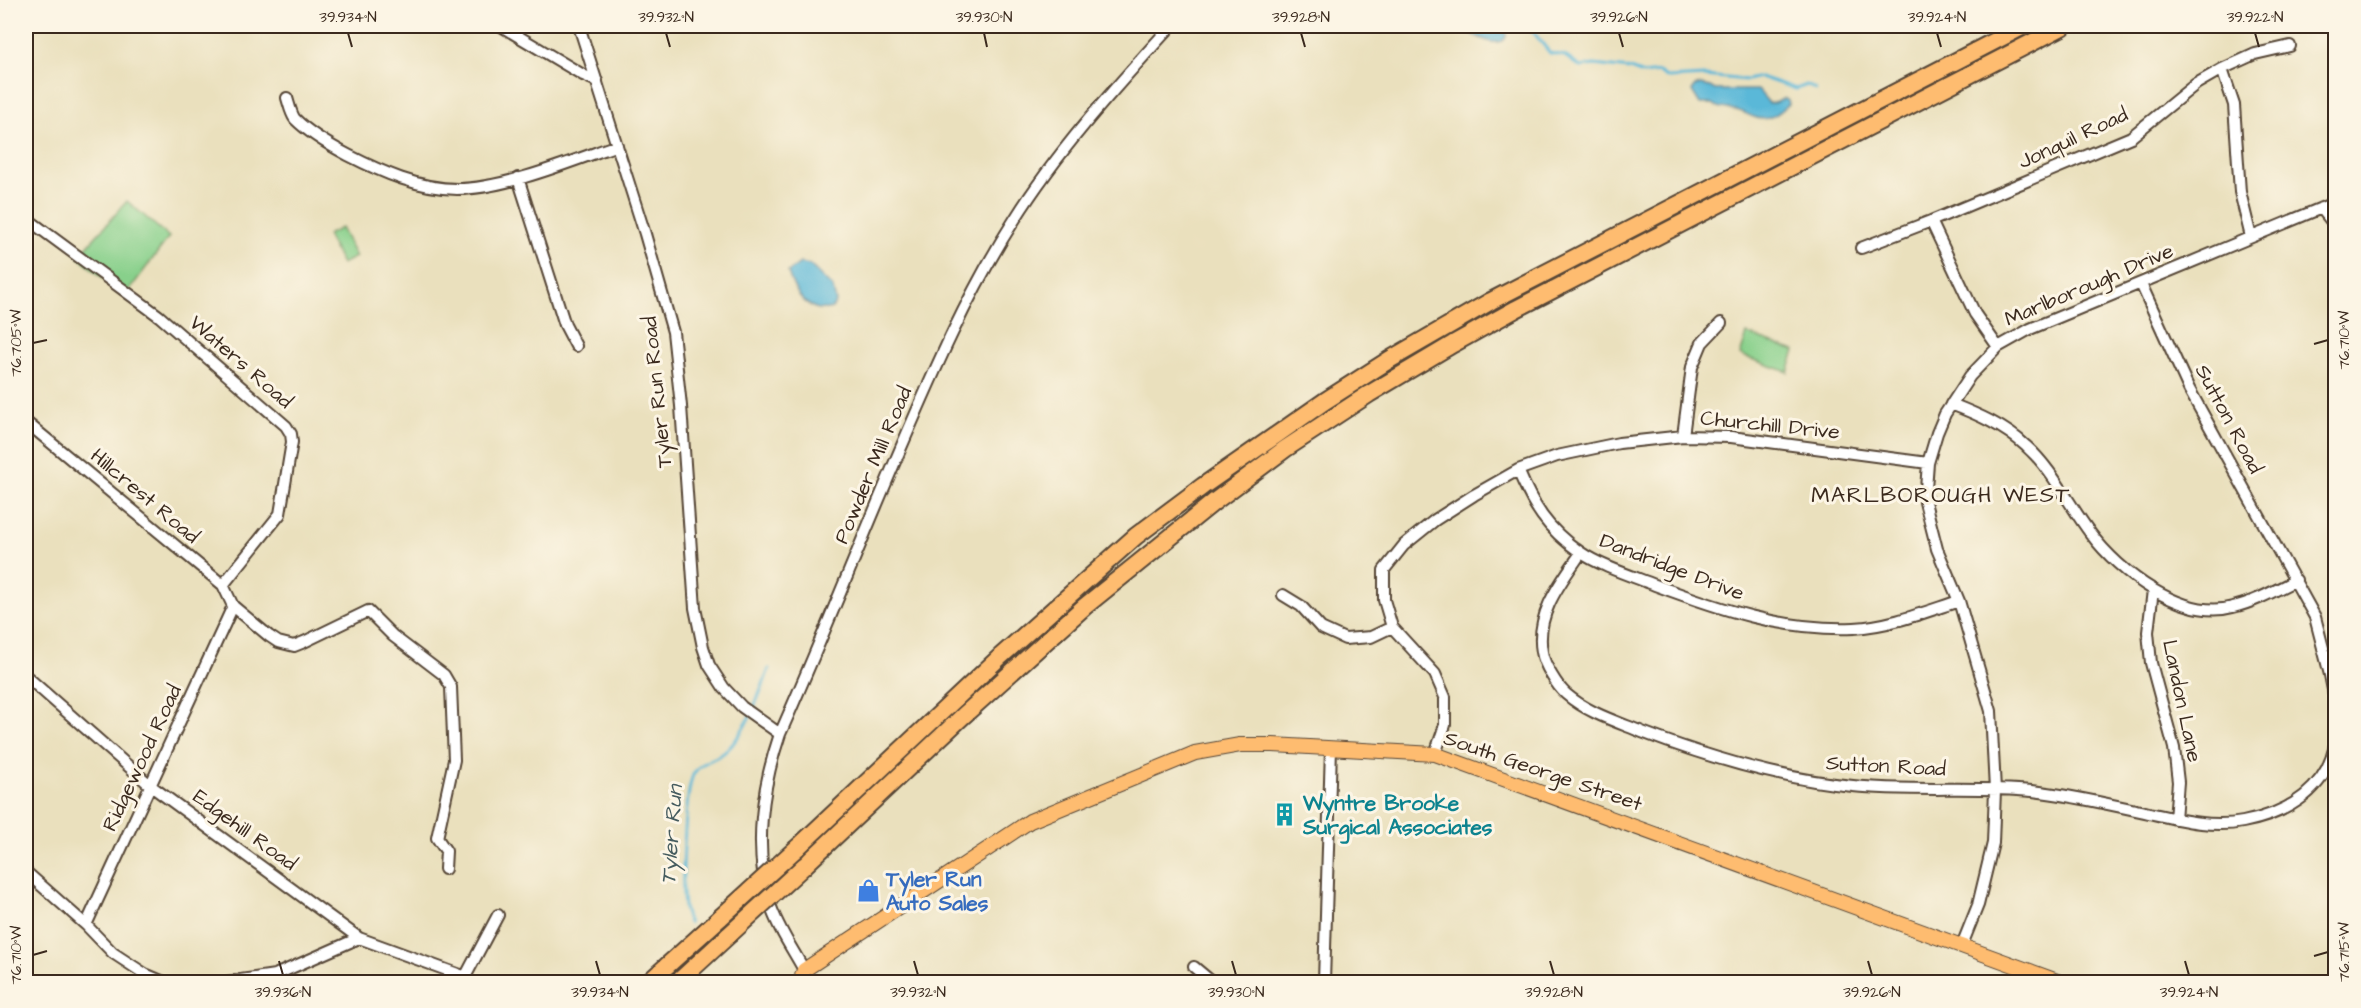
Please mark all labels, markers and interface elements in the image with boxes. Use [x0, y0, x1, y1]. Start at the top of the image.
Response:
text: 39.934°N [319, 7, 377, 28]
text: 39.932°N [638, 7, 694, 28]
text: 39.930°N [956, 7, 1012, 28]
text: 39.928°N [1272, 7, 1330, 28]
text: 39.926°N [1590, 7, 1648, 28]
text: 39.924°N [1908, 7, 1966, 28]
text: 39.922°N [2227, 7, 2283, 28]
street label: Jonquil Road [2013, 100, 2133, 176]
street label: Marlborough Drive [2000, 236, 2179, 336]
text: 76.705°W [6, 309, 27, 377]
street label: Waters Road [183, 309, 299, 415]
text: 76.710°W [2334, 311, 2355, 369]
street label: Tyler Run Road [635, 314, 681, 469]
street label: Sutton Road [2188, 359, 2270, 479]
street label: Powder Mill Road [827, 382, 919, 548]
street label: Churchill Drive [1699, 403, 1841, 447]
street label: Hillcrest Road [84, 442, 206, 550]
district label: MARLBOROUGH WEST [1811, 480, 2071, 511]
street label: Dandridge Drive [1595, 526, 1748, 610]
street label: Landon Lane [2155, 637, 2209, 765]
street label: Ridgewood Road [95, 680, 191, 837]
street label: South George Street [1439, 723, 1647, 821]
street label: Sutton Road [1825, 748, 1947, 784]
street label: Edgehill Road [186, 782, 303, 879]
water label: Tyler Run [653, 782, 692, 886]
place label: Wyntre Brooke Surgical Associates [1302, 789, 1493, 844]
building icon: Wyntre Brooke Surgical Associates [1272, 802, 1298, 828]
place label: Tyler Run Auto Sales [885, 865, 989, 918]
shop icon: Tyler Run Auto Sales [855, 878, 881, 904]
text: 76.715°W [2334, 922, 2355, 982]
text: 76.710°W [6, 926, 27, 984]
text: 39.936°N [255, 982, 311, 1003]
text: 39.934°N [571, 982, 629, 1003]
text: 39.932°N [890, 982, 946, 1003]
text: 39.930°N [1208, 982, 1264, 1003]
text: 39.928°N [1525, 982, 1583, 1003]
text: 39.926°N [1843, 982, 1901, 1003]
text: 39.924°N [2160, 982, 2218, 1003]

